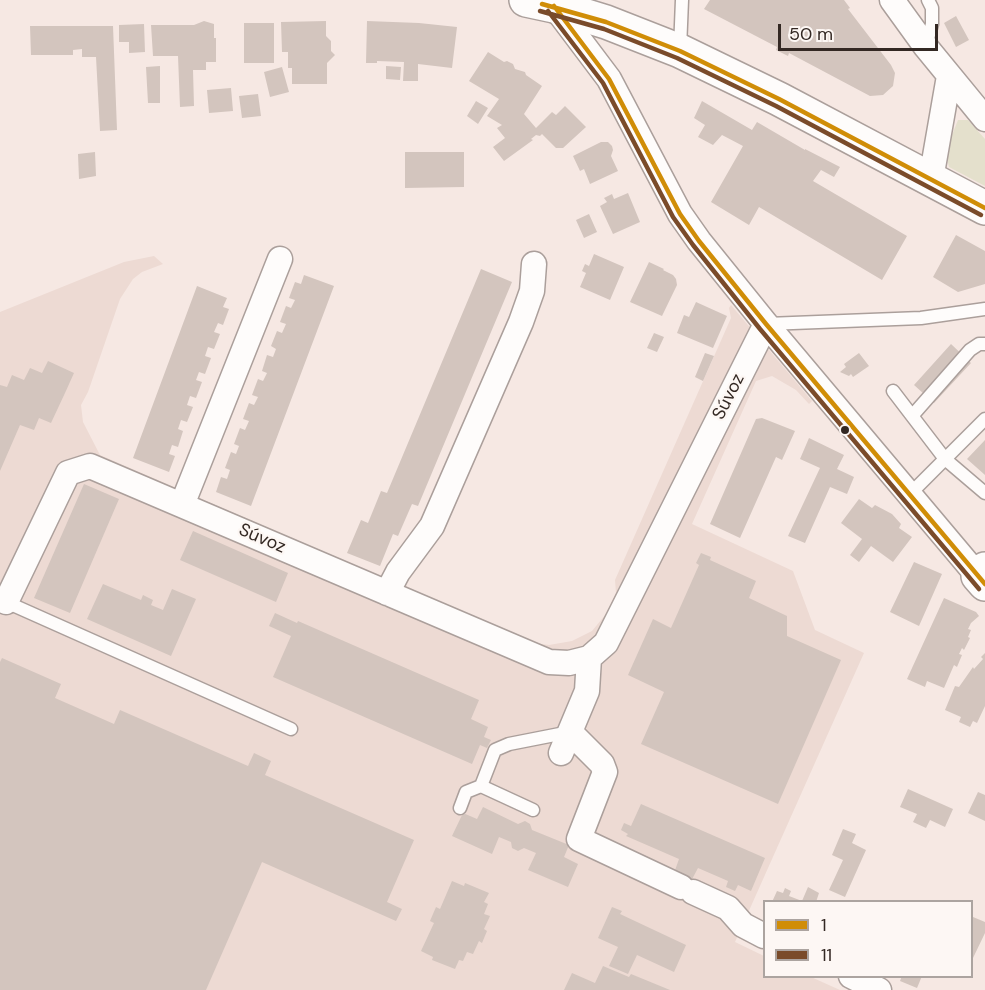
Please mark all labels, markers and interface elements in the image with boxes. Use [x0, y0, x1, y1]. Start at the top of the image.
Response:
scale bar [781, 12, 942, 50]
text: 50 m [789, 22, 833, 46]
street label: Súvoz [708, 370, 750, 424]
unlabelled marker [839, 424, 851, 436]
street label: Súvoz [235, 520, 289, 558]
legend [763, 900, 973, 978]
text: 1 [821, 913, 827, 937]
text: 11 [821, 943, 832, 967]

